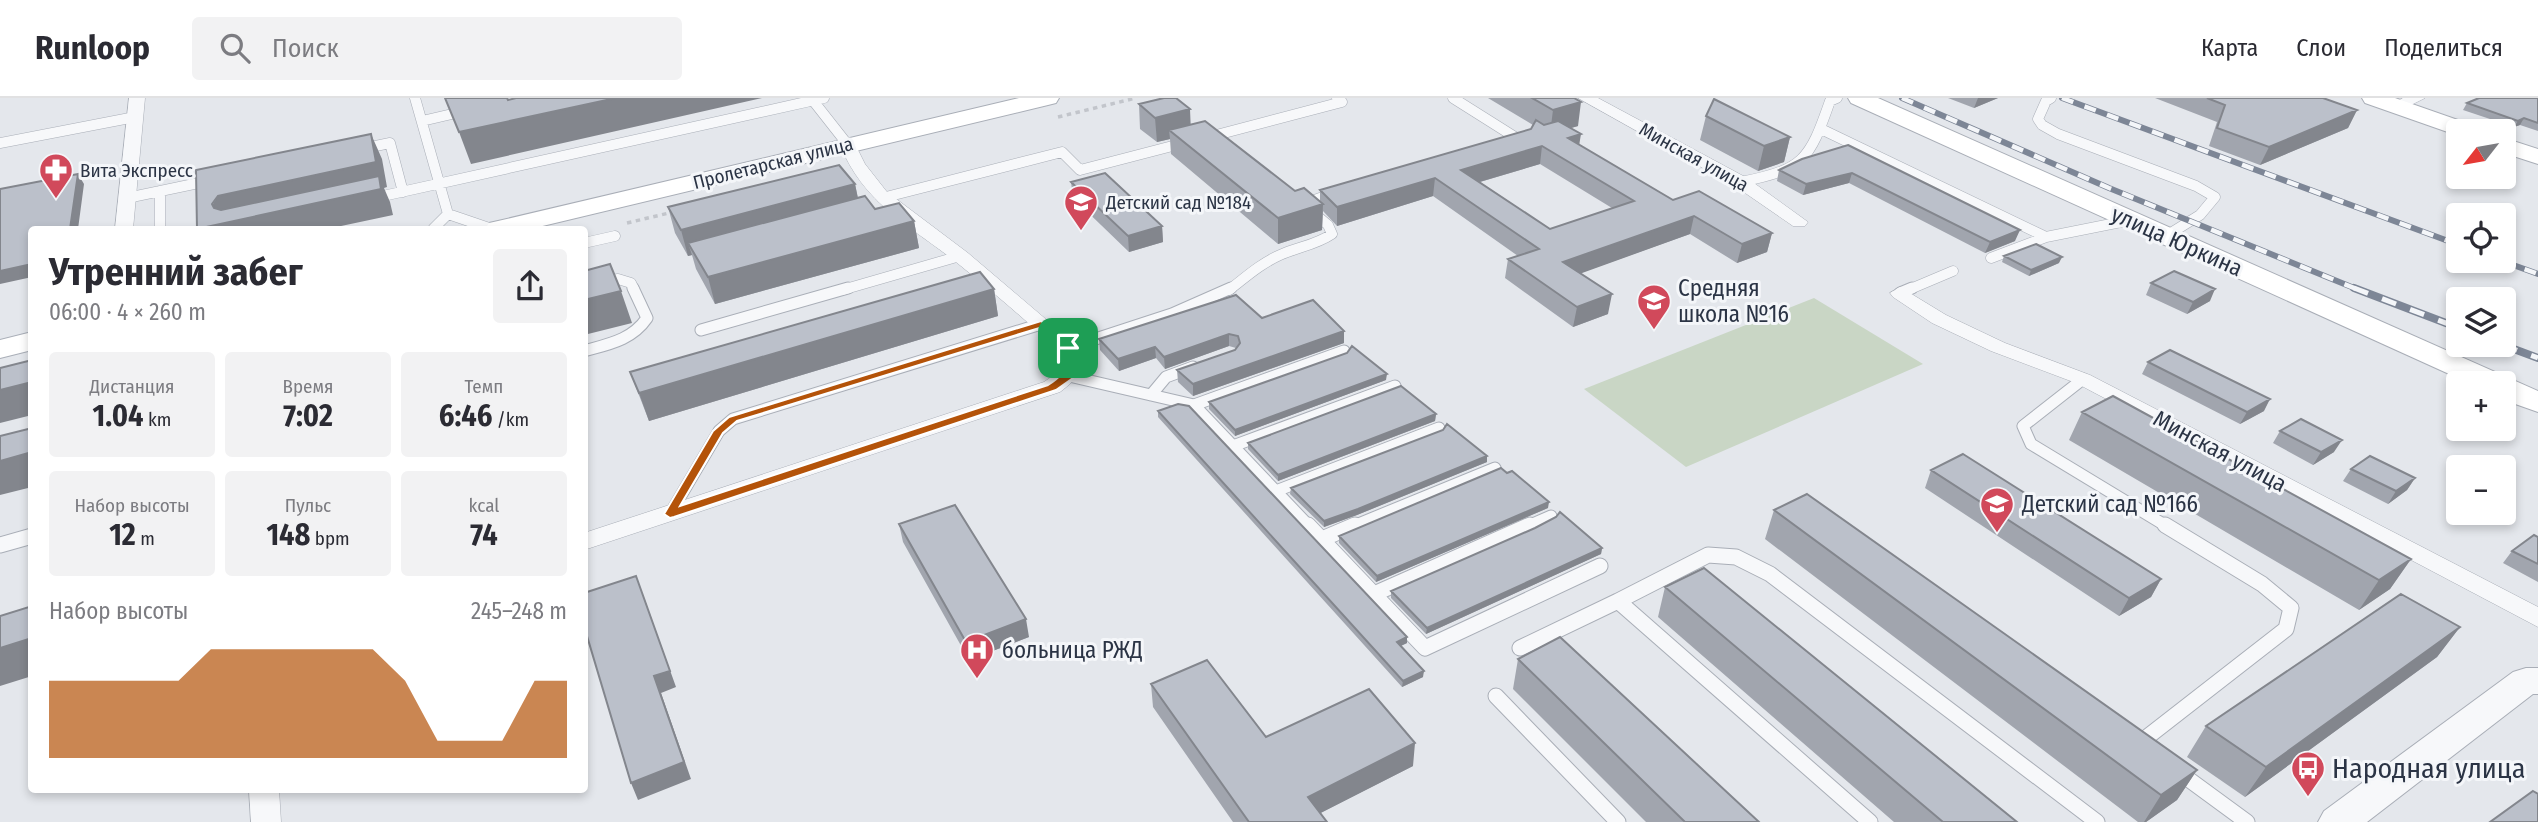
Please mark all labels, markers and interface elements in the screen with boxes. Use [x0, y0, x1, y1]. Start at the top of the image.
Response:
search box [192, 17, 682, 80]
text: Runloop [35, 28, 150, 68]
icon: search [216, 29, 254, 67]
text: Поиск [272, 33, 339, 64]
text: Карта [2201, 34, 2258, 62]
text: Слои [2296, 34, 2346, 62]
text: Поделиться [2384, 34, 2503, 62]
street label: Минская улица [1635, 118, 1753, 196]
north arrow [2446, 119, 2516, 189]
map controls [2446, 119, 2516, 525]
street label: Пролетарская улица [691, 132, 855, 194]
pharmacy icon: Вита Экспресс [37, 151, 75, 200]
place label: Вита Экспресс [80, 159, 193, 182]
school or university icon: Детский сад №184 [1062, 183, 1100, 232]
place label: Детский сад №184 [1105, 191, 1251, 214]
street label: улица Юркина [2107, 200, 2247, 282]
button: locate [2446, 203, 2516, 273]
text: Утренний забег [49, 249, 303, 295]
button: share [493, 249, 567, 323]
place label: Средняя школа №16 [1678, 274, 1789, 328]
school or university icon: Средняя школа №16 [1635, 282, 1673, 331]
button: layers [2446, 287, 2516, 357]
text: 06:00 · 4 × 260 m [49, 298, 206, 326]
pin [1038, 318, 1098, 378]
icon: arrive [1049, 329, 1087, 367]
button: + [2446, 371, 2516, 441]
text: Дистанция [89, 375, 175, 398]
text: Время [283, 375, 333, 398]
text: Темп [465, 375, 503, 398]
text: 1.04 [93, 398, 144, 434]
text: 7:02 [283, 398, 333, 434]
text: 6:46 [439, 398, 492, 434]
street label: Минская улица [2149, 404, 2291, 498]
text: km [144, 408, 171, 431]
text: /km [492, 408, 529, 431]
button: − [2446, 455, 2516, 525]
school or university icon: Детский сад №166 [1978, 485, 2016, 534]
place label: Детский сад №166 [2021, 490, 2198, 518]
text: Набор высоты [74, 494, 190, 517]
text: Пульс [285, 494, 331, 517]
text: kcal [469, 494, 499, 517]
text: 12 [109, 517, 136, 553]
text: 148 [266, 517, 310, 553]
text: 74 [470, 517, 498, 553]
text: m [136, 527, 155, 550]
text: bpm [310, 527, 350, 550]
text: Набор высоты [49, 597, 188, 625]
text: 245–248 m [471, 597, 567, 625]
hospital icon: больница РЖД [958, 631, 996, 680]
place label: больница РЖД [1002, 636, 1143, 664]
bus stop icon: Народная улица [2289, 749, 2327, 798]
place label: Народная улица [2332, 752, 2525, 785]

